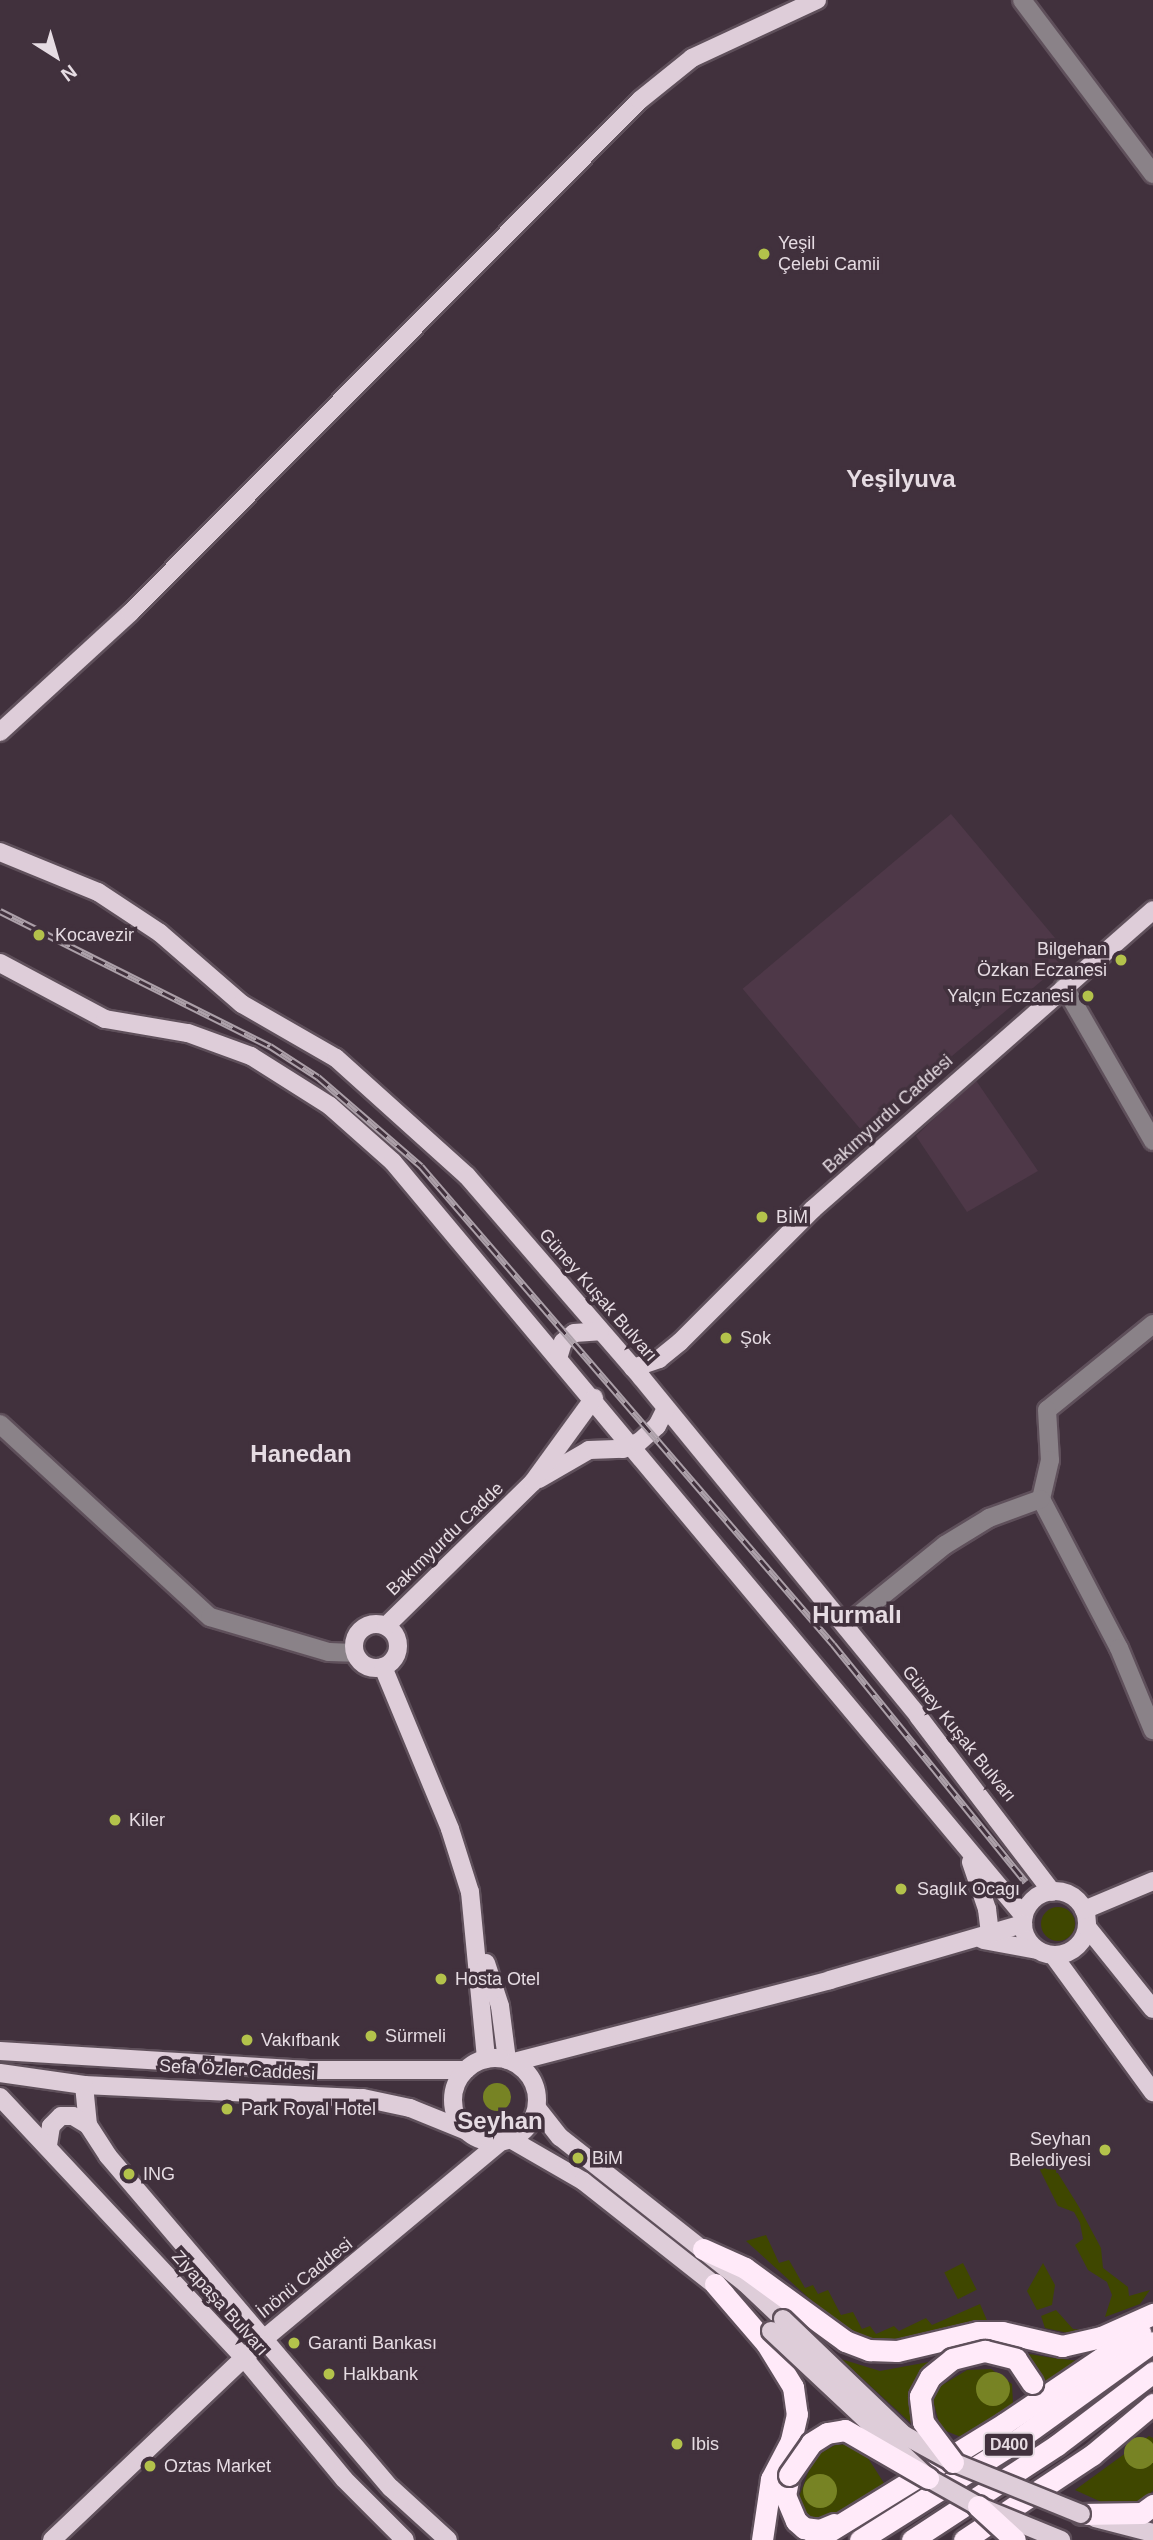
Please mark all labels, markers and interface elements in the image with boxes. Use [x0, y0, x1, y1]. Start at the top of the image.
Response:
north arrow [21, 21, 91, 91]
text: N [57, 61, 81, 86]
place label: Yeşil Çelebi Camii [778, 233, 880, 276]
marker: Yeşil Çelebi Camii [756, 246, 772, 262]
district label: Yeşilyuva [846, 465, 956, 493]
place label: Kocavezir [55, 924, 134, 946]
marker: Kocavezir [29, 925, 49, 945]
place label: Bilgehan Özkan Eczanesi [977, 939, 1107, 982]
marker: Bilgehan Özkan Eczanesi [1113, 952, 1129, 968]
place label: Yalçın Eczanesi [947, 985, 1074, 1007]
marker: Yalçın Eczanesi [1080, 988, 1096, 1004]
street label: Bakımyurdu Caddesi [819, 1050, 957, 1178]
place label: BİM [776, 1206, 808, 1228]
marker: BİM [754, 1209, 770, 1225]
street label: Güney Kuşak Bulvarı [534, 1224, 662, 1366]
place label: Şok [740, 1327, 771, 1349]
marker: Şok [718, 1330, 734, 1346]
district label: Hanedan [250, 1440, 352, 1468]
street label: Bakımyurdu Cadde [382, 1478, 508, 1600]
district label: Hurmalı [812, 1601, 902, 1629]
street label: Güney Kuşak Bulvarı [897, 1662, 1021, 1806]
place label: Kiler [129, 1809, 165, 1831]
marker: Kiler [107, 1812, 123, 1828]
place label: Saglık Ocagı [917, 1878, 1020, 1900]
marker: Saglık Ocagı [891, 1879, 911, 1899]
place label: Hosta Otel [455, 1968, 540, 1990]
marker: Hosta Otel [433, 1971, 449, 1987]
place label: Sürmeli [385, 2025, 446, 2047]
marker: Sürmeli [363, 2028, 379, 2044]
place label: Vakıfbank [261, 2029, 340, 2051]
marker: Vakıfbank [239, 2032, 255, 2048]
street label: Sefa Özler Caddesi [159, 2055, 315, 2085]
place label: Park Royal Hotel [241, 2098, 376, 2120]
marker: Park Royal Hotel [219, 2101, 235, 2117]
district label: Seyhan [457, 2107, 543, 2135]
place label: Seyhan Belediyesi [1009, 2129, 1091, 2172]
marker: Seyhan Belediyesi [1097, 2142, 1113, 2158]
place label: BiM [592, 2147, 623, 2169]
marker: BiM [570, 2150, 586, 2166]
place label: ING [143, 2163, 175, 2185]
marker: ING [121, 2166, 137, 2182]
street label: İnönü Caddesi [253, 2233, 357, 2323]
street label: Ziyapaşa Bulvarı [167, 2246, 273, 2360]
place label: Garanti Bankası [308, 2332, 437, 2354]
marker: Garanti Bankası [286, 2335, 302, 2351]
place label: Halkbank [343, 2363, 418, 2385]
marker: Halkbank [321, 2366, 337, 2382]
road number: D400 [983, 2432, 1035, 2458]
place label: Ibis [691, 2433, 719, 2455]
marker: Ibis [669, 2436, 685, 2452]
place label: Oztas Market [164, 2455, 271, 2477]
marker: Oztas Market [142, 2458, 158, 2474]

